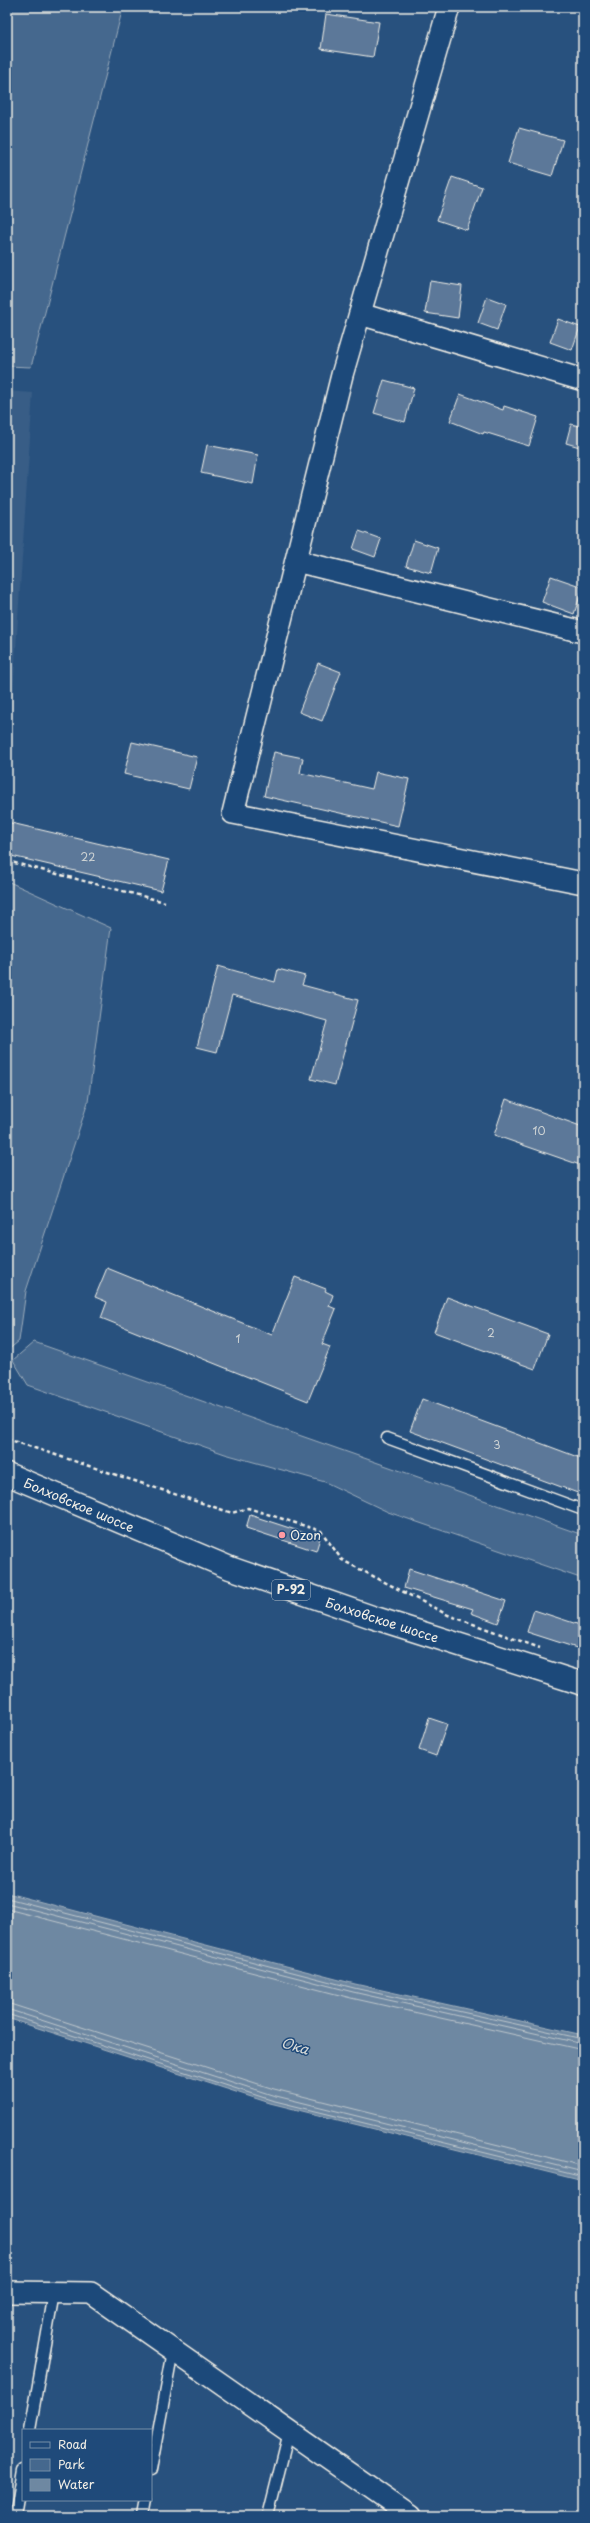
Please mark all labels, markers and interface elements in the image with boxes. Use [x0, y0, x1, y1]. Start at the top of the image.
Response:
house number: 22 [81, 848, 95, 865]
house number: 10 [533, 1122, 545, 1139]
house number: 2 [487, 1324, 495, 1341]
house number: 1 [236, 1330, 241, 1347]
house number: 3 [493, 1436, 501, 1453]
street label: Болховское шоссе [21, 1473, 137, 1536]
place label: Ozon [290, 1525, 321, 1544]
marker: Ozon [277, 1530, 287, 1540]
road number: Р-92 [272, 1580, 310, 1600]
street label: Болховское шоссе [323, 1592, 441, 1647]
water label: Ока [279, 2031, 313, 2060]
legend [22, 2429, 152, 2501]
text: Road [58, 2435, 87, 2453]
text: Park [58, 2455, 85, 2473]
text: Water [58, 2475, 95, 2493]

